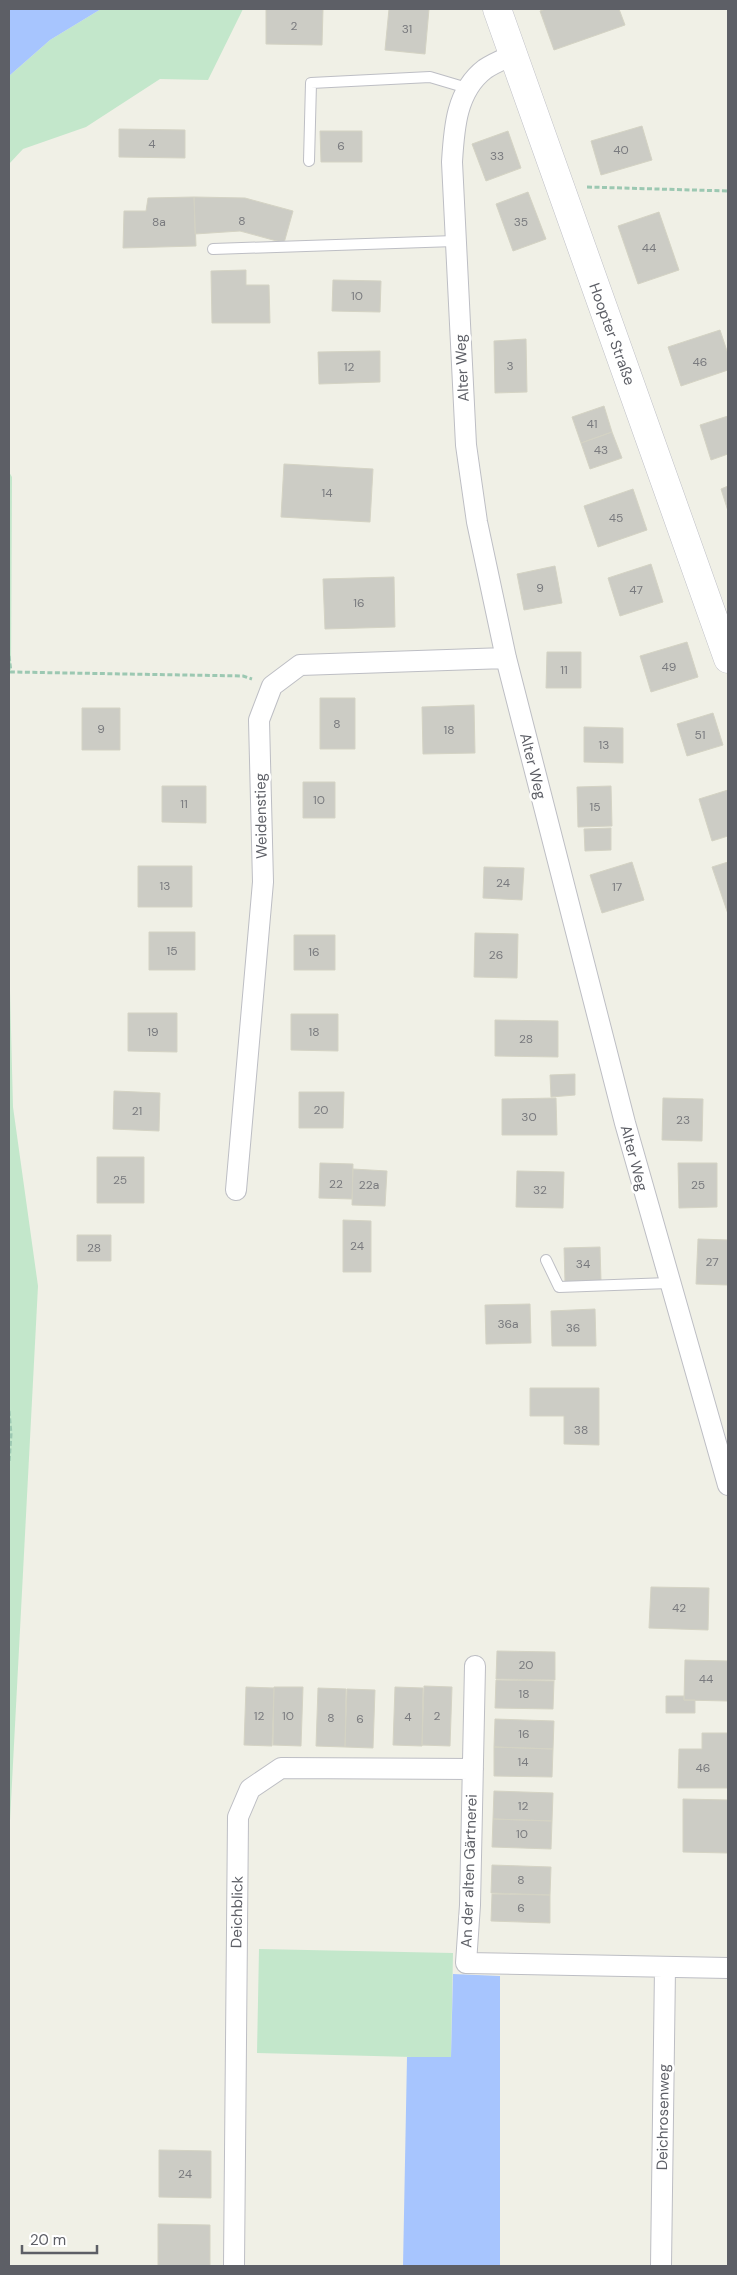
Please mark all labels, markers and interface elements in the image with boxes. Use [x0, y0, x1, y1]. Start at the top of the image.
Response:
house number: 2 [291, 18, 298, 34]
house number: 31 [402, 21, 412, 37]
house number: 4 [148, 136, 156, 152]
house number: 6 [337, 138, 345, 154]
house number: 40 [613, 142, 629, 158]
house number: 33 [490, 148, 504, 164]
house number: 8 [238, 213, 246, 229]
house number: 8a [152, 214, 166, 230]
house number: 35 [514, 214, 528, 230]
house number: 44 [642, 240, 656, 256]
street label: Hoopter Straße [584, 280, 640, 388]
house number: 10 [351, 288, 363, 304]
street label: Alter Weg [450, 334, 474, 402]
house number: 46 [693, 354, 707, 370]
house number: 3 [506, 358, 514, 374]
house number: 12 [344, 359, 354, 375]
house number: 41 [586, 416, 598, 432]
house number: 43 [594, 442, 608, 458]
house number: 14 [321, 485, 333, 501]
house number: 45 [609, 510, 623, 526]
house number: 9 [536, 580, 544, 596]
house number: 47 [629, 582, 643, 598]
house number: 16 [353, 595, 365, 611]
house number: 49 [662, 659, 676, 675]
house number: 11 [560, 662, 568, 678]
house number: 8 [333, 716, 341, 732]
house number: 9 [97, 721, 105, 737]
house number: 18 [443, 722, 455, 738]
house number: 51 [694, 727, 706, 743]
street label: Alter Weg [515, 731, 551, 801]
house number: 13 [599, 737, 609, 753]
street label: Weidenstieg [250, 773, 272, 859]
house number: 10 [313, 792, 325, 808]
house number: 11 [180, 796, 188, 812]
house number: 15 [589, 799, 601, 815]
house number: 24 [496, 875, 510, 891]
house number: 13 [160, 878, 170, 894]
house number: 17 [612, 879, 622, 895]
house number: 15 [166, 943, 178, 959]
house number: 16 [308, 944, 320, 960]
house number: 26 [489, 947, 503, 963]
house number: 19 [147, 1024, 159, 1040]
house number: 18 [308, 1024, 320, 1040]
house number: 28 [519, 1031, 533, 1047]
house number: 20 [313, 1102, 329, 1118]
house number: 21 [132, 1103, 142, 1119]
house number: 30 [521, 1109, 537, 1125]
house number: 23 [676, 1112, 690, 1128]
street label: Alter Weg [616, 1123, 652, 1193]
house number: 25 [113, 1172, 127, 1188]
house number: 22 [329, 1176, 343, 1192]
house number: 22a [359, 1177, 379, 1193]
house number: 25 [691, 1177, 705, 1193]
house number: 32 [533, 1182, 547, 1198]
house number: 24 [350, 1238, 364, 1254]
house number: 28 [87, 1240, 101, 1256]
house number: 27 [705, 1254, 719, 1270]
house number: 34 [576, 1256, 590, 1272]
house number: 36a [497, 1316, 519, 1332]
house number: 36 [566, 1320, 580, 1336]
house number: 38 [574, 1422, 588, 1438]
house number: 42 [672, 1600, 686, 1616]
house number: 20 [518, 1657, 534, 1673]
house number: 44 [699, 1671, 713, 1687]
house number: 18 [518, 1686, 530, 1702]
house number: 12 [254, 1708, 264, 1724]
house number: 10 [282, 1708, 294, 1724]
house number: 2 [434, 1708, 441, 1724]
house number: 4 [404, 1709, 412, 1725]
house number: 8 [327, 1710, 335, 1726]
house number: 6 [356, 1711, 364, 1727]
house number: 16 [518, 1726, 530, 1742]
house number: 14 [517, 1754, 529, 1770]
house number: 46 [696, 1760, 710, 1776]
street label: An der alten Gärtnerei [456, 1794, 482, 1948]
house number: 12 [518, 1798, 528, 1814]
house number: 10 [516, 1826, 528, 1842]
house number: 8 [517, 1872, 525, 1888]
street label: Deichblick [226, 1875, 248, 1948]
house number: 6 [517, 1900, 525, 1916]
street label: Deichrosenweg [652, 2064, 674, 2170]
house number: 24 [178, 2166, 192, 2182]
scale bar [22, 2222, 98, 2254]
text: 20 m [30, 2230, 66, 2250]

